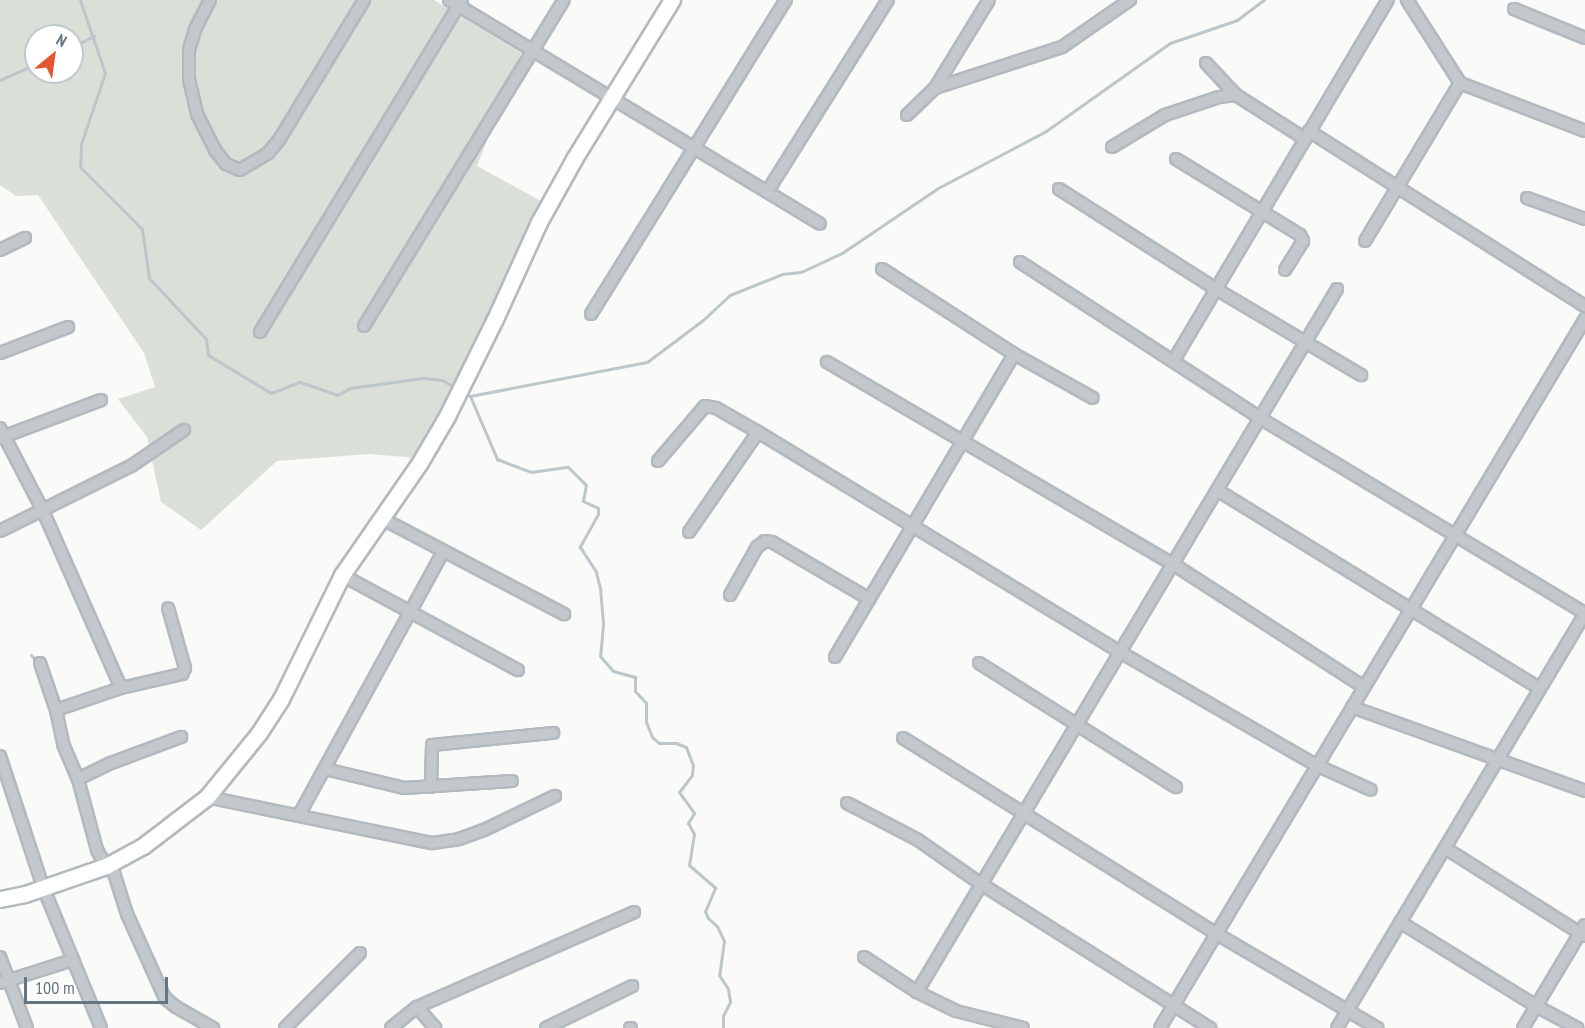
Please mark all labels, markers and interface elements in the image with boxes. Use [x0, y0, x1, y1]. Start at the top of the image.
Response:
north arrow [24, 24, 84, 84]
text: N [53, 29, 70, 51]
scale bar [27, 965, 171, 1003]
text: 100 m [35, 976, 75, 999]

